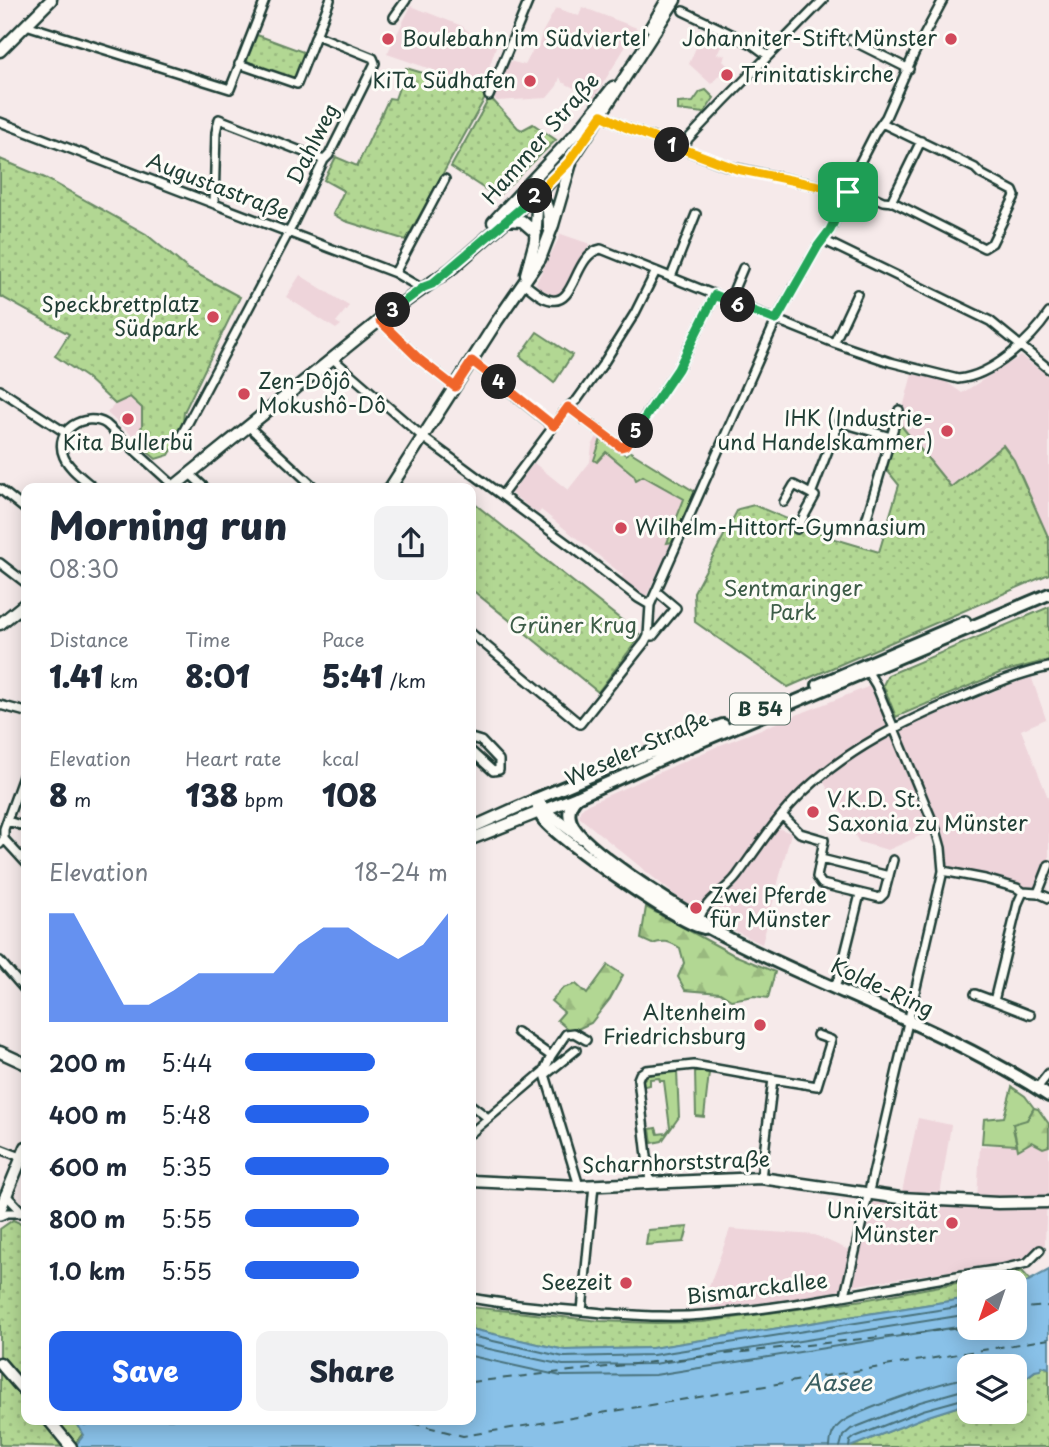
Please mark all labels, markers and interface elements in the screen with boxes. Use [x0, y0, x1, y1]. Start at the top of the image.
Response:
place label: Boulebahn im Südviertel [402, 21, 647, 53]
place label: Johanniter-Stift Münster [682, 21, 937, 53]
marker: Boulebahn im Südviertel [380, 31, 396, 47]
marker: Johanniter-Stift Münster [943, 31, 959, 47]
place label: Trinitatiskirche [741, 57, 894, 89]
place label: KiTa Südhafen [372, 63, 516, 95]
street label: Hammer Straße [473, 65, 606, 211]
marker: Trinitatiskirche [719, 67, 735, 83]
marker: KiTa Südhafen [522, 73, 538, 89]
street label: Dahlweg [277, 97, 345, 189]
pin: 1 [654, 128, 690, 162]
text: 1 [667, 130, 676, 158]
street label: Augustastraße [143, 143, 295, 227]
pin [818, 162, 878, 222]
icon: arrive [829, 173, 867, 211]
pin: 2 [518, 178, 552, 214]
text: 2 [528, 181, 541, 209]
place label: Speckbrettplatz Südpark [41, 287, 199, 343]
pin: 6 [720, 288, 756, 322]
text: 6 [731, 290, 744, 318]
pin: 3 [376, 292, 410, 328]
text: 3 [386, 295, 399, 323]
marker: Speckbrettplatz Südpark [205, 309, 221, 325]
place label: Zen-Dôjô Mokushô-Dô [258, 364, 386, 420]
pin: 4 [482, 364, 516, 400]
text: 4 [492, 367, 505, 395]
marker: Zen-Dôjô Mokushô-Dô [236, 386, 252, 402]
place label: IHK (Industrie- und Handelskammer) [717, 401, 933, 457]
marker: Kita Bullerbü [120, 411, 136, 427]
pin: 5 [618, 414, 654, 448]
text: 5 [629, 416, 642, 444]
marker: IHK (Industrie- und Handelskammer) [939, 423, 955, 439]
place label: Kita Bullerbü [63, 425, 193, 457]
text: Morning run [49, 496, 287, 553]
button: share [374, 506, 448, 580]
place label: Wilhelm-Hittorf-Gymnasium [635, 510, 926, 542]
marker: Wilhelm-Hittorf-Gymnasium [613, 520, 629, 536]
text: 08:30 [49, 551, 119, 586]
park label: Sentmaringer Park [724, 571, 863, 627]
park label: Grüner Krug [509, 608, 637, 640]
text: Distance [49, 625, 129, 653]
text: Time [185, 625, 230, 653]
text: Pace [322, 625, 365, 653]
text: 1.41 [49, 653, 103, 698]
text: 8:01 [185, 653, 250, 698]
text: 5:41 [322, 653, 383, 698]
text: km [103, 666, 138, 694]
text: /km [383, 666, 426, 694]
road number: B 54 [730, 694, 790, 724]
street label: Weseler Straße [559, 701, 713, 793]
text: Elevation [49, 744, 131, 772]
text: Heart rate [185, 744, 281, 772]
text: kcal [322, 744, 360, 772]
text: 8 [49, 772, 68, 817]
text: 138 [185, 772, 238, 817]
text: 108 [322, 772, 377, 817]
place label: V.K.D. St. Saxonia zu Münster [827, 782, 1028, 838]
text: m [68, 785, 91, 813]
text: bpm [238, 785, 284, 813]
marker: V.K.D. St. Saxonia zu Münster [805, 804, 821, 820]
text: Elevation [49, 854, 148, 889]
text: 18–24 m [354, 854, 448, 889]
place label: Zwei Pferde für Münster [710, 878, 831, 934]
marker: Zwei Pferde für Münster [688, 900, 704, 916]
street label: Kolde-Ring [826, 948, 940, 1024]
place label: Altenheim Friedrichsburg [603, 995, 746, 1051]
marker: Altenheim Friedrichsburg [752, 1017, 768, 1033]
text: 200 m [49, 1045, 126, 1080]
text: 5:44 [161, 1045, 213, 1080]
text: 400 m [49, 1097, 127, 1132]
text: 5:48 [161, 1097, 212, 1132]
street label: Scharnhorststraße [581, 1142, 770, 1180]
text: 600 m [49, 1149, 127, 1184]
text: 5:35 [161, 1149, 212, 1184]
place label: Universität Münster [827, 1193, 938, 1249]
text: 800 m [49, 1201, 126, 1236]
text: 5:55 [161, 1201, 212, 1236]
marker: Universität Münster [944, 1215, 960, 1231]
text: 1.0 km [49, 1253, 126, 1288]
text: 5:55 [161, 1253, 212, 1288]
street label: Bismarckallee [684, 1262, 829, 1312]
place label: Seezeit [541, 1265, 612, 1297]
north arrow [957, 1270, 1027, 1340]
map controls [957, 1270, 1027, 1424]
marker: Seezeit [618, 1275, 634, 1291]
button: Save [49, 1331, 242, 1411]
button: Share [256, 1331, 448, 1411]
button: layers [957, 1354, 1027, 1424]
water label: Aasee [804, 1364, 873, 1399]

